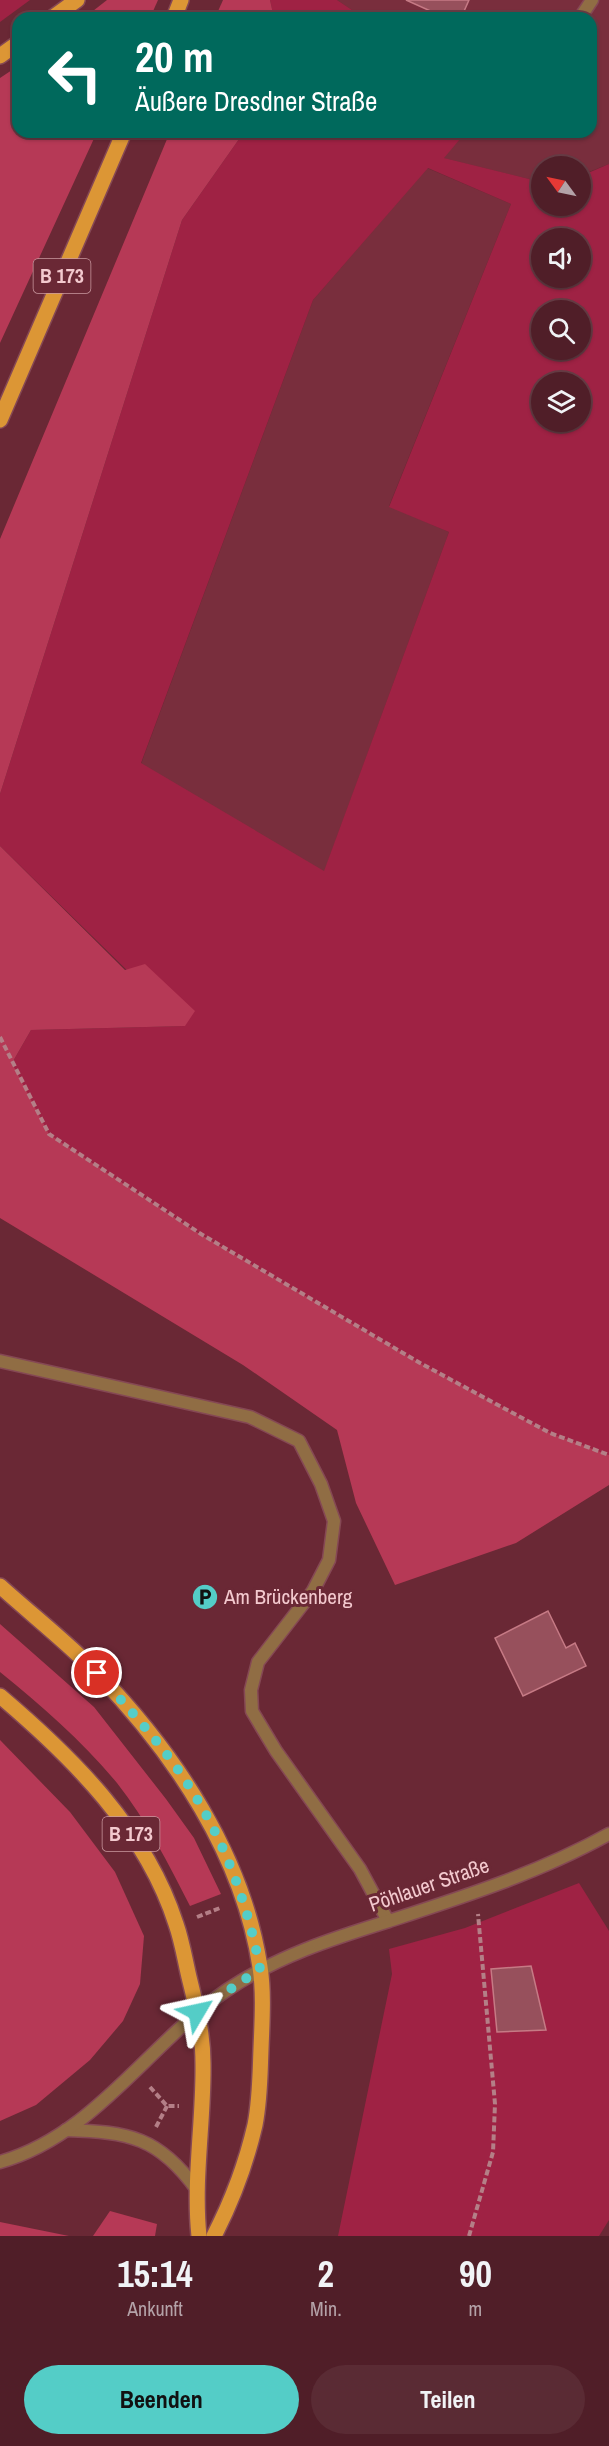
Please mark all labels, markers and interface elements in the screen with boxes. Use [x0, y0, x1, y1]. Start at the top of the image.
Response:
text: 20 m [135, 29, 214, 85]
icon: left [36, 36, 114, 114]
text: Äußere Dresdner Straße [135, 83, 377, 119]
north arrow [531, 156, 591, 216]
map controls [531, 156, 591, 432]
button: sound [531, 228, 591, 288]
road number: B 173 [34, 259, 90, 293]
button: search [531, 300, 591, 360]
button: layers [531, 372, 591, 432]
parking icon: Am Brückenberg [190, 1582, 220, 1612]
place label: Am Brückenberg [223, 1582, 353, 1611]
pin [71, 1647, 122, 1698]
icon: arrive [80, 1656, 113, 1689]
road number: B 173 [102, 1817, 160, 1851]
street label: Pöhlauer Straße [365, 1850, 493, 1919]
position arrow [165, 1980, 229, 2044]
text: 15:14 [117, 2250, 193, 2298]
text: 2 [318, 2250, 334, 2298]
text: 90 [459, 2250, 492, 2298]
text: Ankunft [127, 2295, 183, 2322]
text: Min. [310, 2295, 342, 2322]
text: m [469, 2295, 482, 2322]
button: Beenden [24, 2365, 299, 2434]
button: Teilen [311, 2365, 585, 2434]

